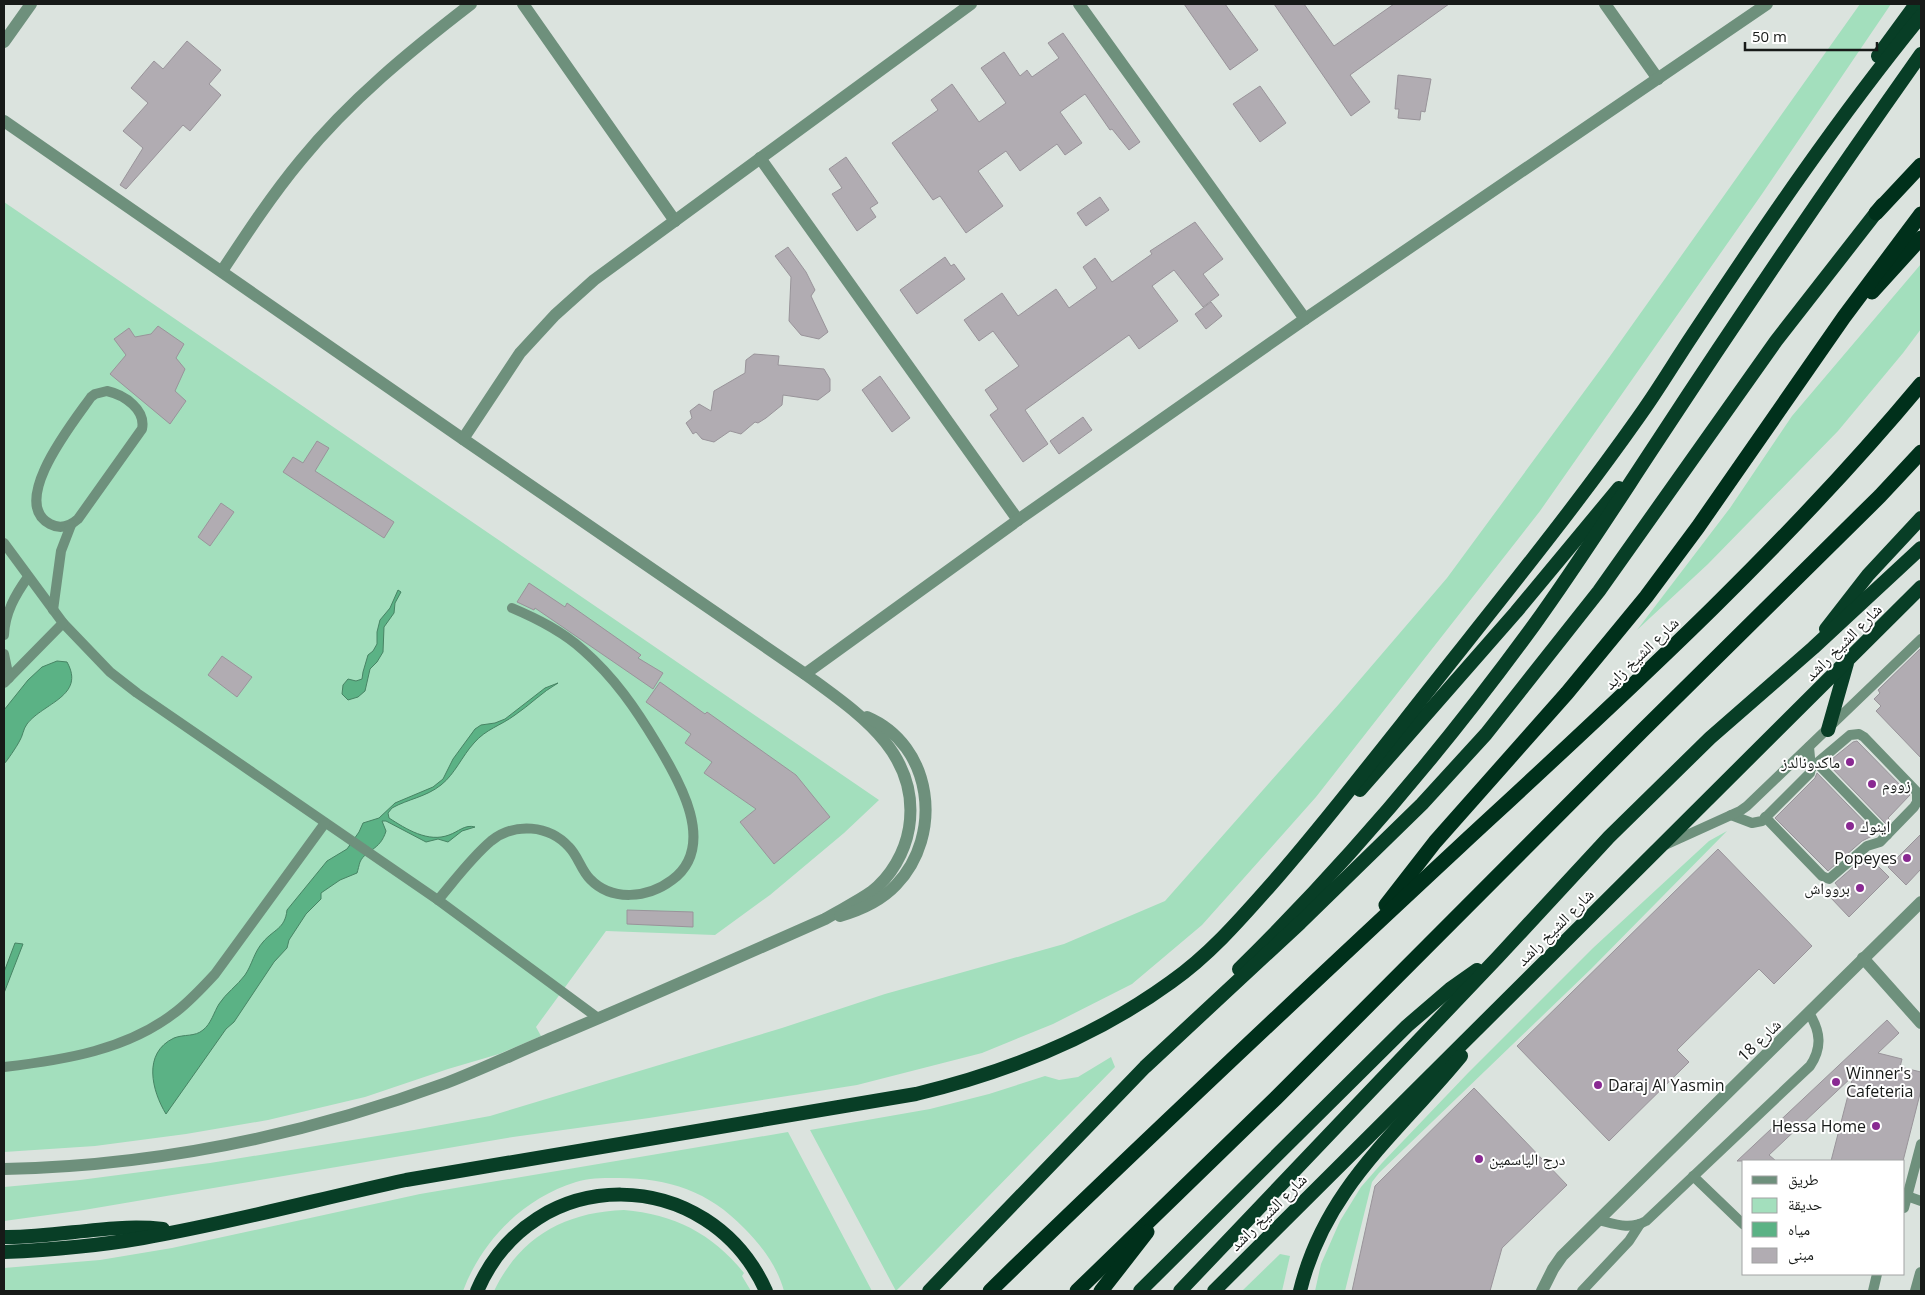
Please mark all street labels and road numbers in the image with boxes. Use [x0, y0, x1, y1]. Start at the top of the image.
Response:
street label: شارع الشيخ راشد [1799, 598, 1887, 686]
street label: شارع الشيخ زايد [1599, 612, 1683, 694]
street label: شارع الشيخ راشد [1511, 883, 1599, 971]
street label: شارع 18 [1732, 1014, 1786, 1066]
street label: شارع الشيخ راشد [1224, 1168, 1312, 1256]

